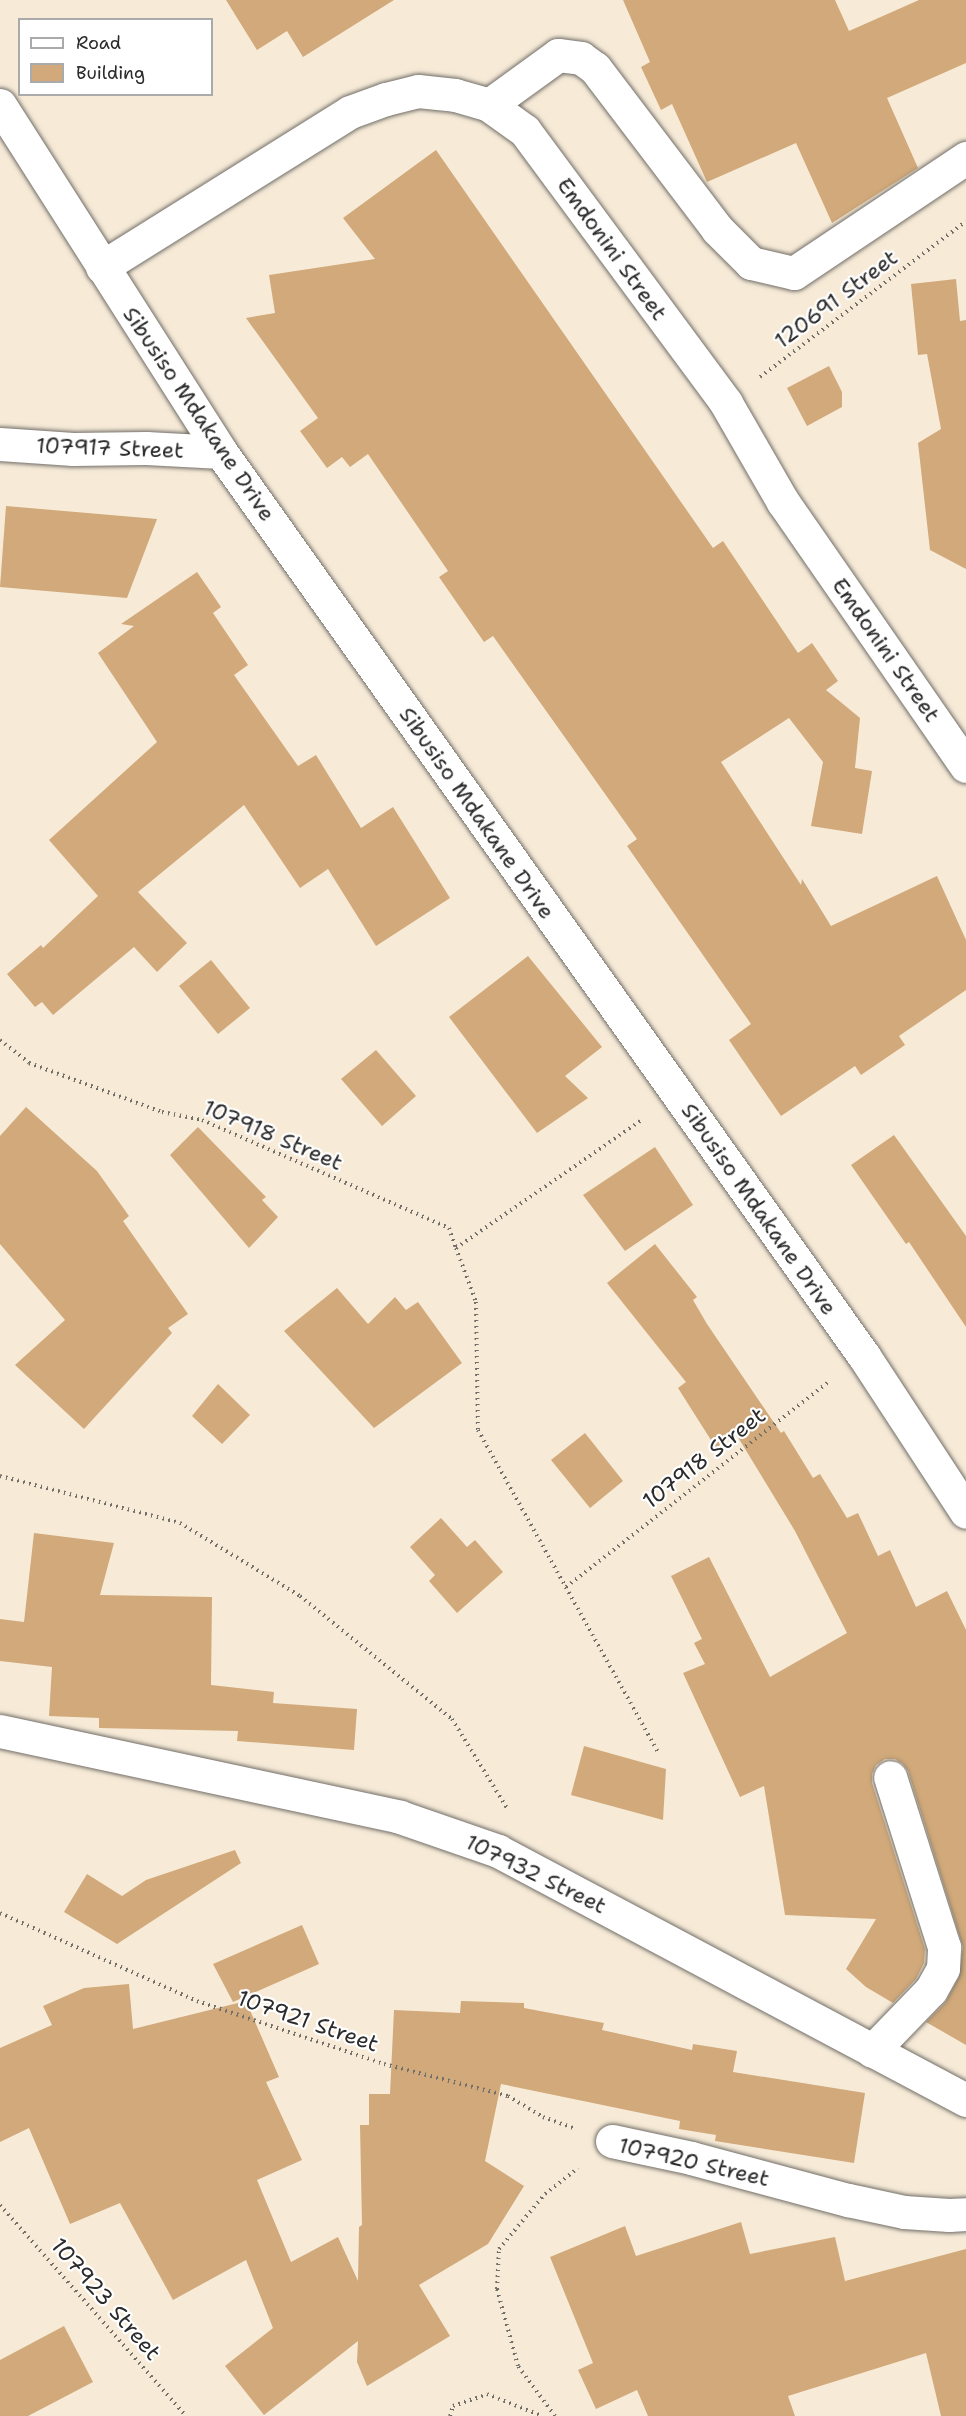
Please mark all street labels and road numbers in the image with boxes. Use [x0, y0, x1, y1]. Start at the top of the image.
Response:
street label: Emdonini Street [551, 173, 673, 325]
street label: 120691 Street [769, 244, 903, 354]
street label: Sibusiso Mdakane Drive [117, 302, 281, 526]
street label: 107917 Street [36, 432, 184, 464]
street label: Emdonini Street [826, 573, 946, 727]
street label: Sibusiso Mdakane Drive [394, 702, 560, 924]
street label: 107918 Street [199, 1094, 347, 1176]
street label: Sibusiso Mdakane Drive [676, 1098, 842, 1320]
street label: 107918 Street [637, 1402, 771, 1514]
street label: 107932 Street [461, 1829, 611, 1919]
street label: 107921 Street [234, 1985, 382, 2057]
street label: 107920 Street [616, 2132, 772, 2192]
street label: 107923 Street [46, 2232, 166, 2366]

